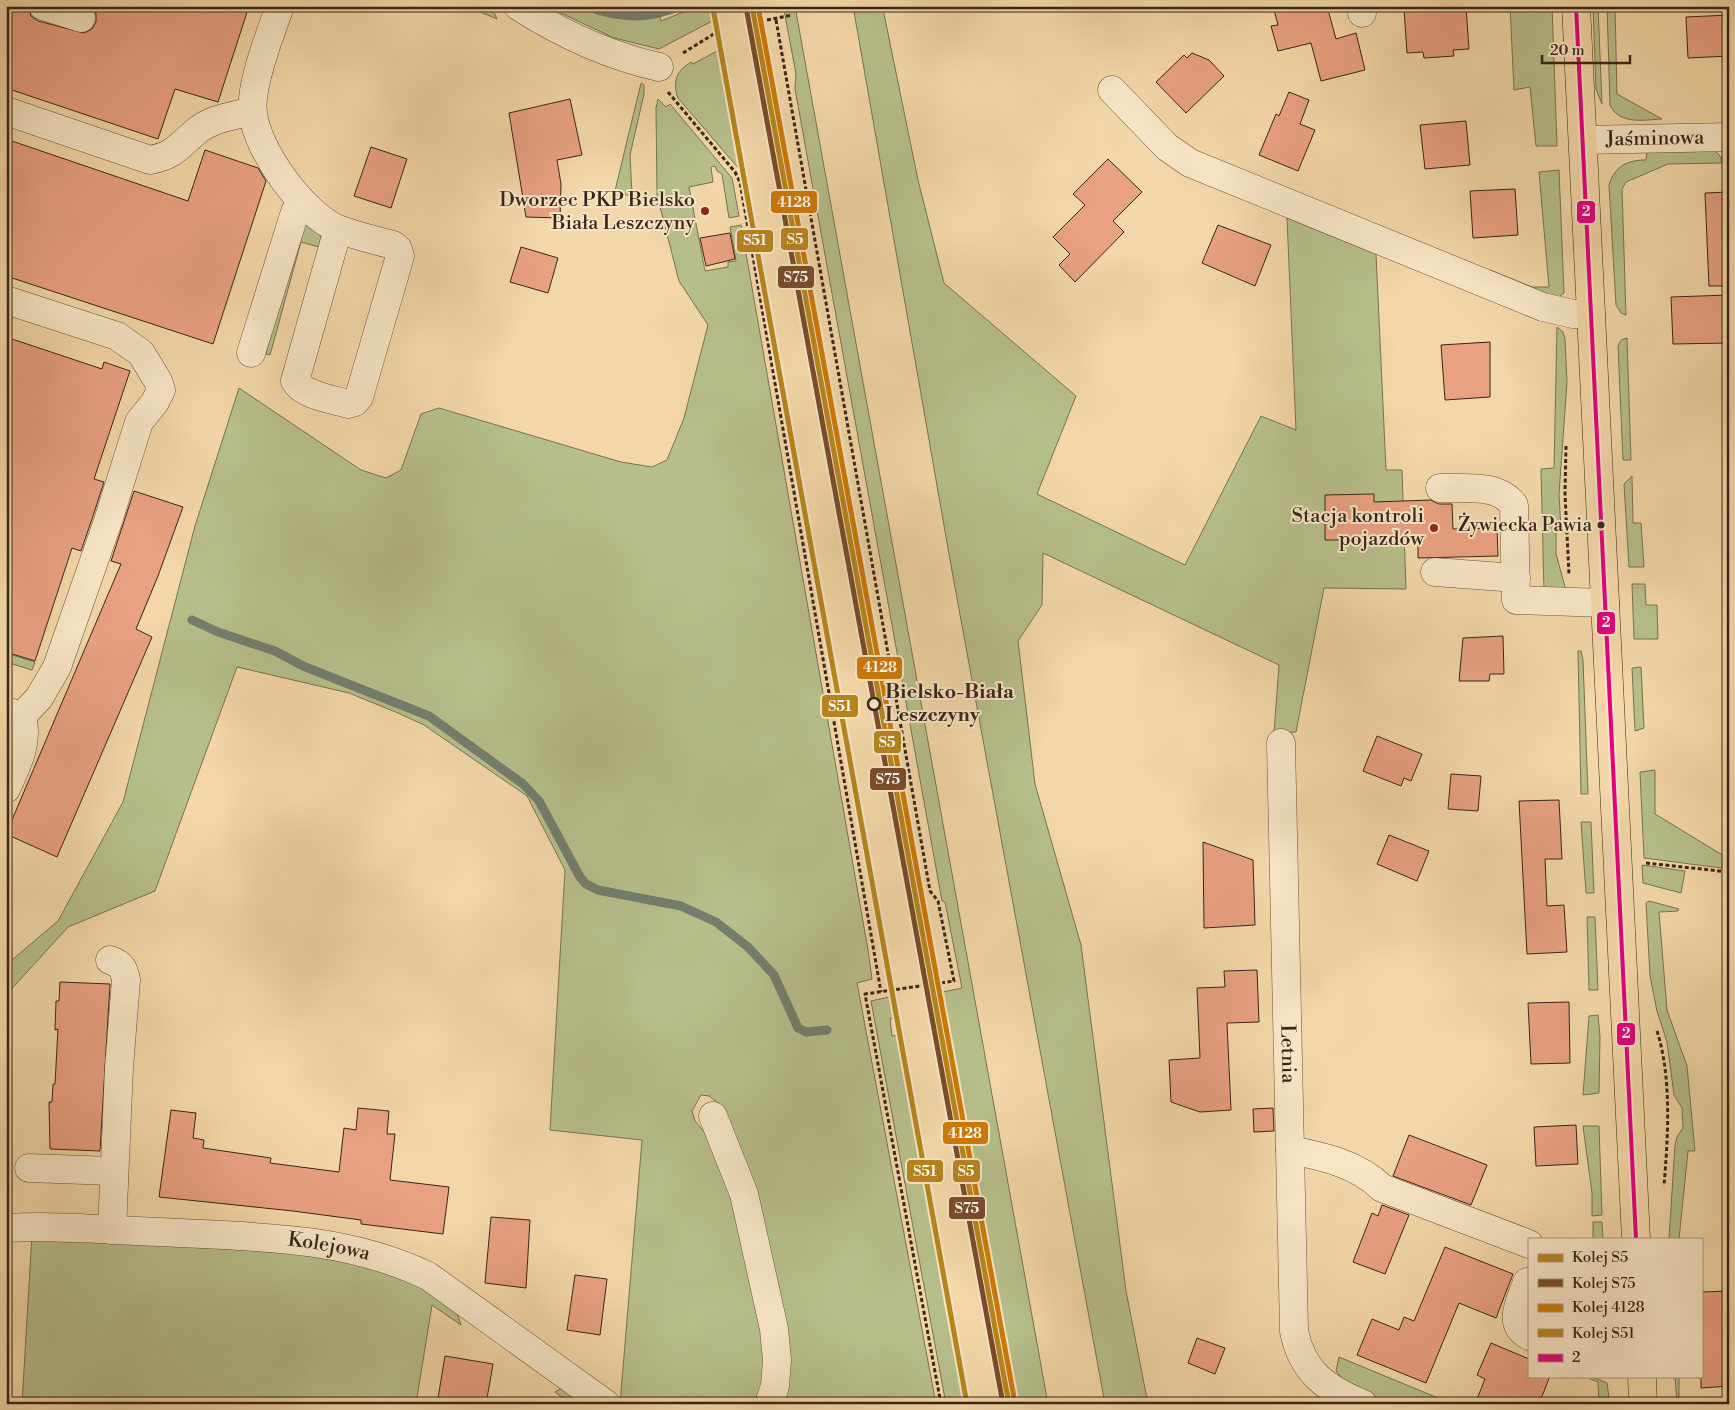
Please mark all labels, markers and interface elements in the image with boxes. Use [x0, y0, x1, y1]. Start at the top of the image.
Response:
scale bar [1542, 32, 1630, 64]
text: 20 m [1550, 41, 1585, 60]
street label: Jaśminowa [1605, 125, 1705, 152]
place label: Dworzec PKP Bielsko Biała Leszczyny [499, 188, 695, 236]
line badge: 4128 [770, 190, 818, 214]
text: 4128 [777, 194, 811, 212]
line badge: 2 [1576, 200, 1596, 224]
text: 2 [1582, 203, 1591, 221]
marker: Dworzec PKP Bielsko Biała Leszczyny [699, 205, 711, 217]
line badge: S5 [780, 227, 809, 251]
line badge: S51 [736, 229, 774, 253]
text: S5 [787, 231, 804, 249]
text: S51 [743, 232, 767, 250]
line badge: S75 [777, 265, 815, 289]
text: S75 [784, 269, 809, 287]
place label: Stacja kontroli pojazdów [1291, 504, 1425, 552]
place label: Żywiecka Pawia [1458, 512, 1592, 537]
marker: Żywiecka Pawia [1596, 520, 1606, 530]
marker: Stacja kontroli pojazdów [1428, 522, 1440, 534]
line badge: 2 [1596, 611, 1616, 635]
text: 2 [1602, 614, 1611, 632]
line badge: 4128 [856, 656, 903, 680]
text: 4128 [863, 659, 897, 677]
place label: Bielsko-Biała Leszczyny [885, 680, 1014, 728]
line badge: S51 [821, 694, 859, 718]
marker: Bielsko-Biała Leszczyny [867, 697, 881, 711]
text: S51 [828, 698, 852, 716]
line badge: S5 [873, 730, 902, 754]
text: S5 [879, 734, 896, 752]
line badge: S75 [869, 767, 907, 791]
text: S75 [876, 771, 901, 789]
line badge: 2 [1616, 1022, 1636, 1046]
street label: Letnia [1275, 1024, 1301, 1085]
text: 2 [1622, 1025, 1631, 1043]
line badge: 4128 [942, 1121, 989, 1145]
text: 4128 [948, 1125, 982, 1143]
line badge: S51 [906, 1159, 944, 1183]
line badge: S5 [952, 1159, 981, 1183]
text: S51 [913, 1163, 937, 1181]
text: S5 [958, 1163, 975, 1181]
line badge: S75 [948, 1196, 986, 1220]
text: S75 [955, 1200, 980, 1218]
street label: Kolejowa [287, 1227, 374, 1267]
legend [1528, 1238, 1702, 1378]
text: Kolej S5 [1572, 1248, 1628, 1267]
text: Kolej S75 [1572, 1274, 1635, 1293]
text: Kolej 4128 [1572, 1298, 1645, 1317]
text: Kolej S51 [1572, 1324, 1635, 1343]
text: 2 [1572, 1348, 1581, 1367]

